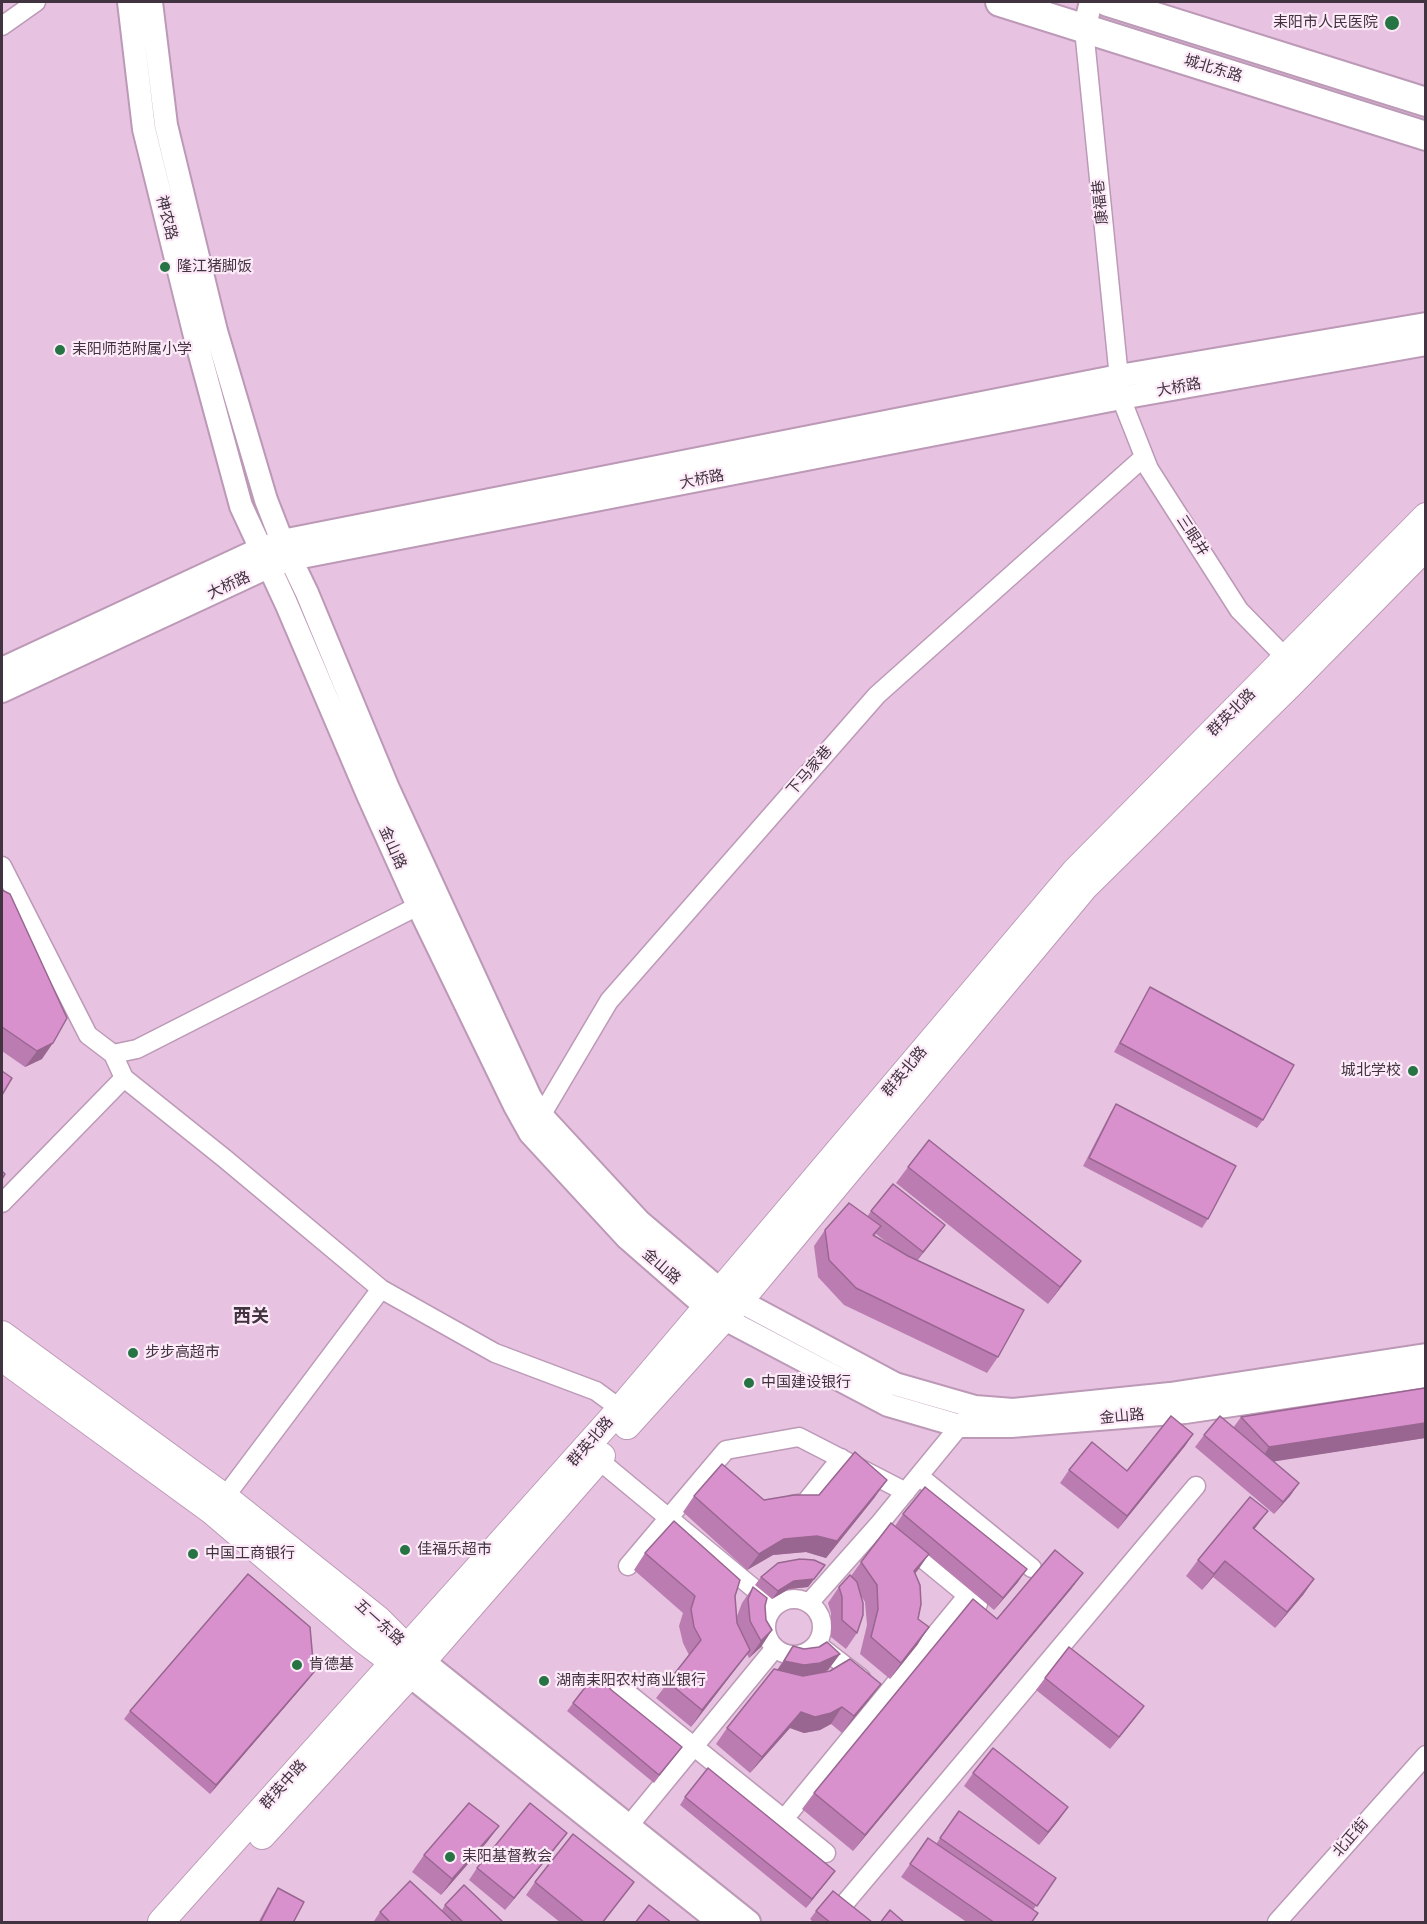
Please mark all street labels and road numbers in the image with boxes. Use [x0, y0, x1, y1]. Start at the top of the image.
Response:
street label: 城北东路 [1182, 52, 1244, 86]
street label: 康福巷 [1090, 179, 1112, 225]
street label: 神农路 [152, 194, 180, 242]
street label: 大桥路 [1155, 375, 1203, 401]
street label: 大桥路 [678, 467, 726, 493]
street label: 三眼井 [1172, 512, 1212, 560]
street label: 大桥路 [205, 568, 253, 604]
street label: 群英北路 [1204, 685, 1260, 741]
street label: 下马家巷 [784, 742, 836, 800]
street label: 金山路 [375, 824, 409, 872]
street label: 群英北路 [879, 1043, 931, 1101]
street label: 金山路 [638, 1245, 684, 1289]
street label: 金山路 [1099, 1406, 1145, 1428]
street label: 群英北路 [565, 1413, 617, 1471]
street label: 五一东路 [351, 1596, 407, 1650]
street label: 群英中路 [257, 1757, 311, 1813]
street label: 北正街 [1329, 1815, 1373, 1861]

